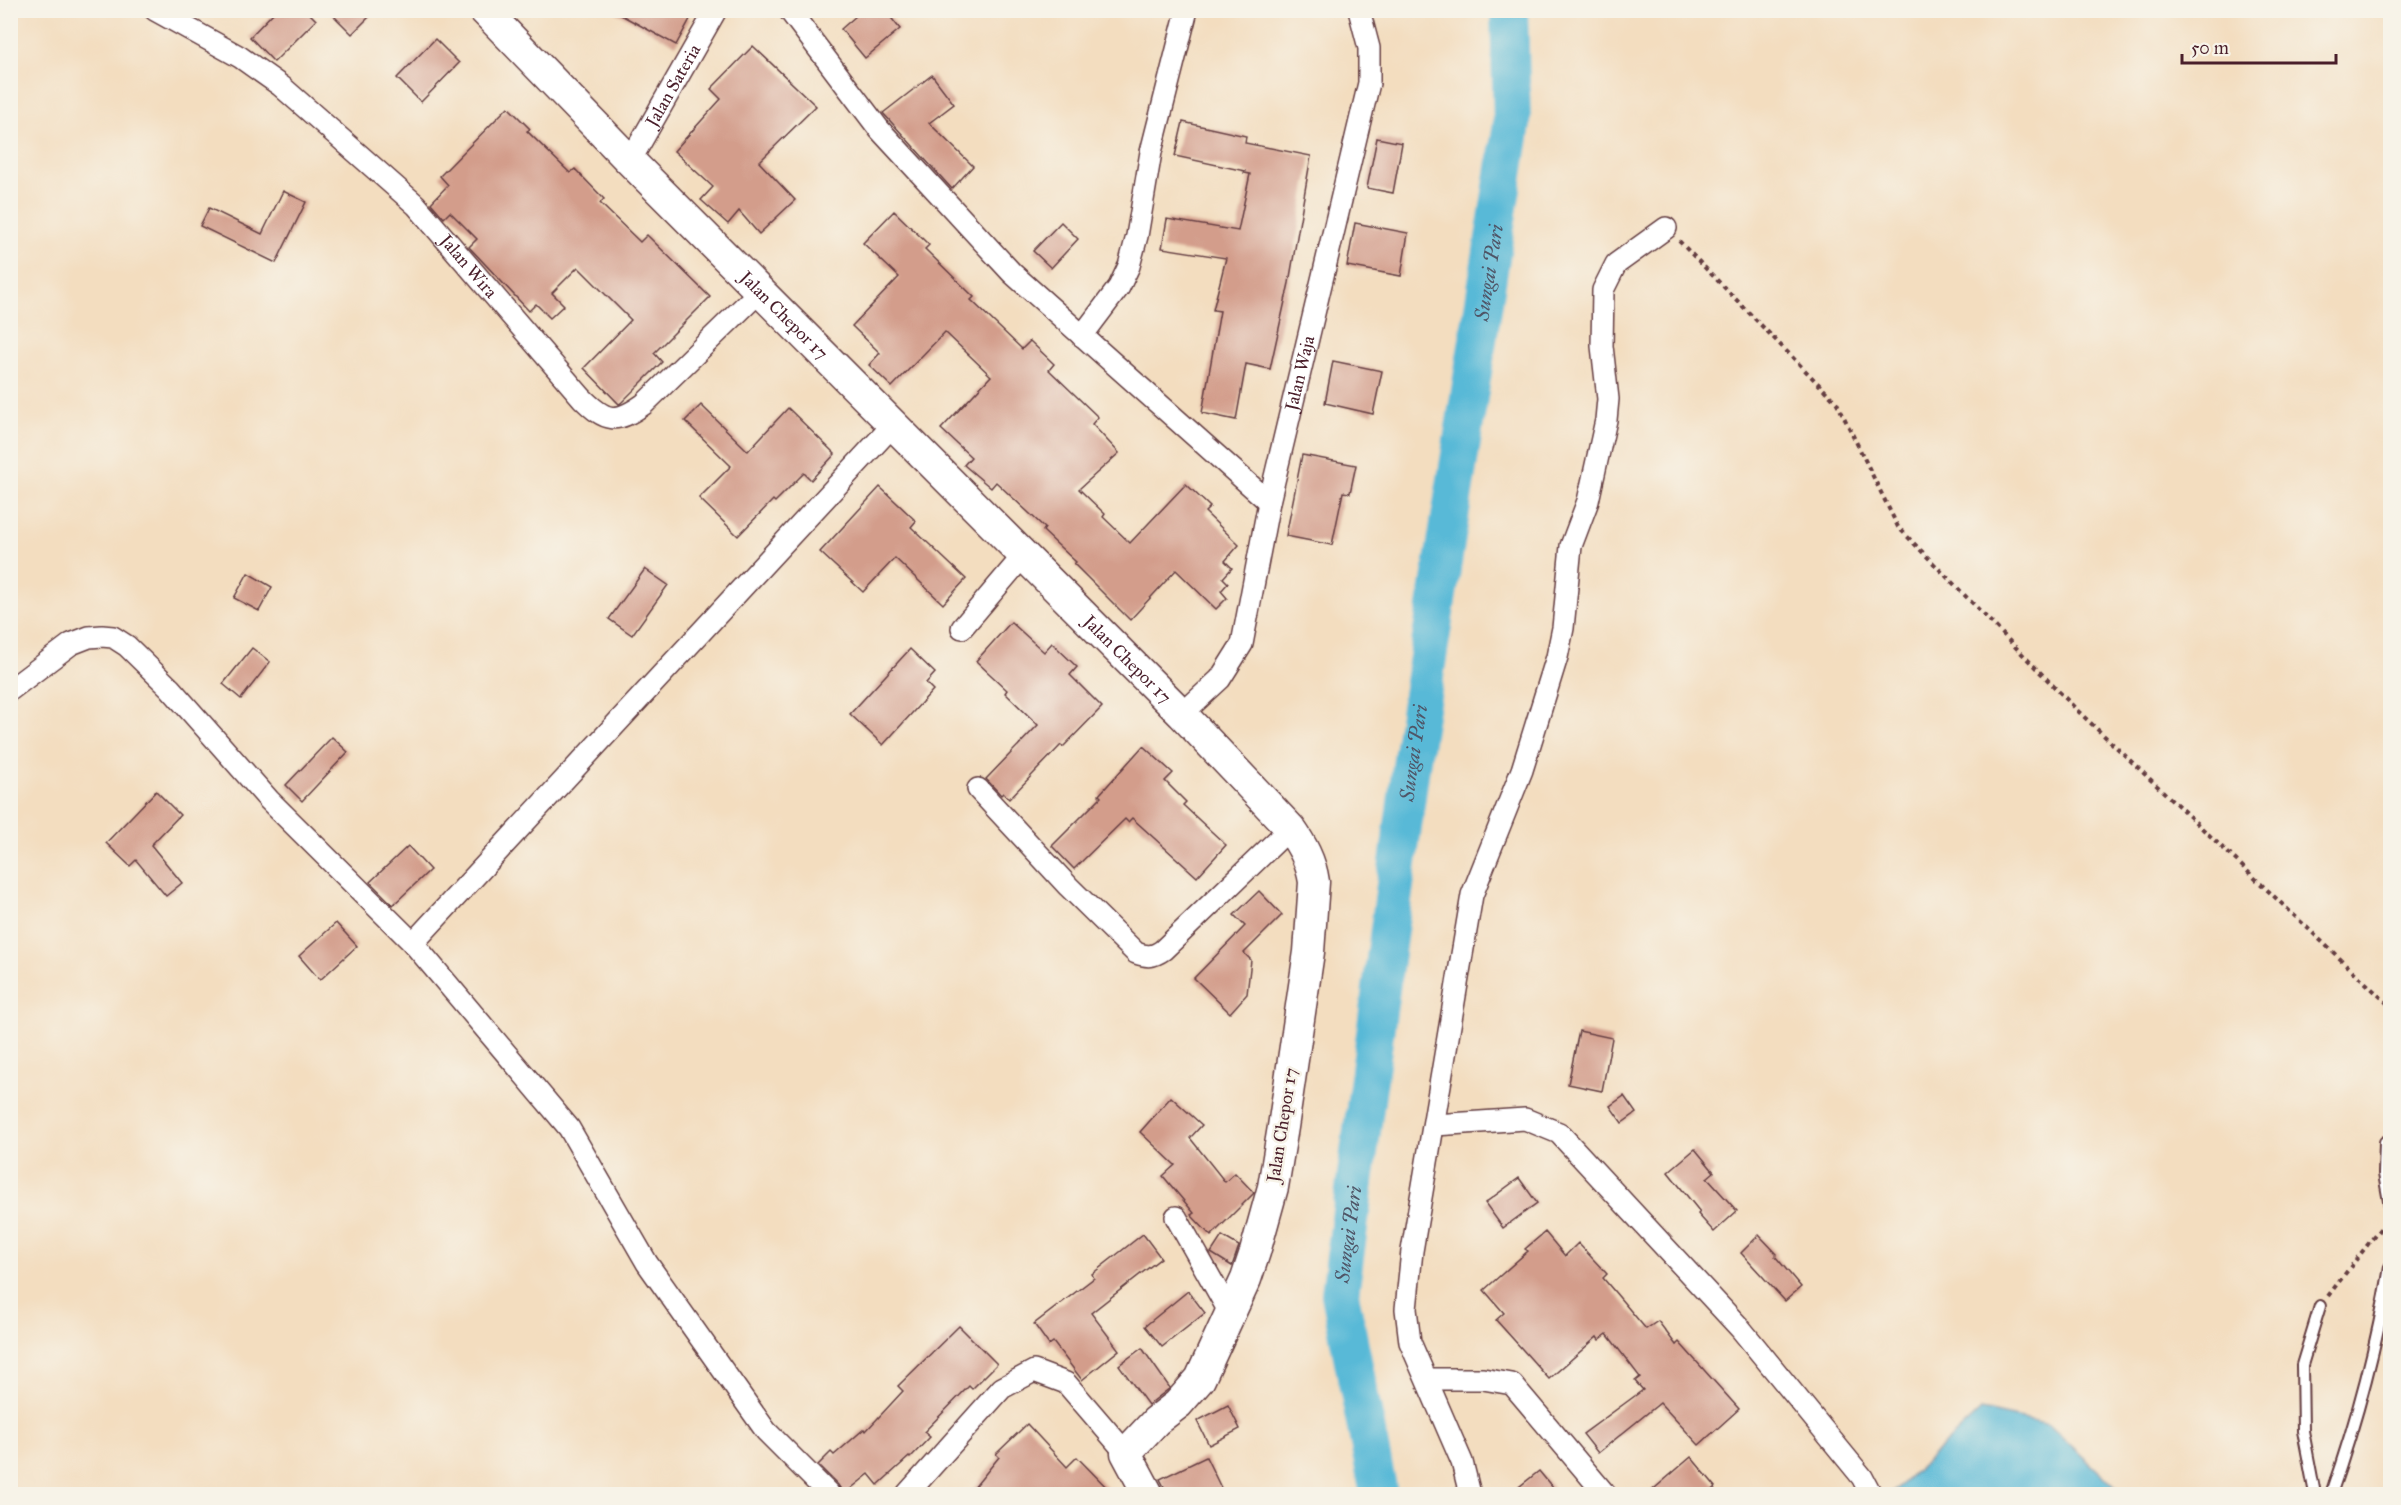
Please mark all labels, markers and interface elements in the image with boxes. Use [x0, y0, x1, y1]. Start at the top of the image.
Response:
scale bar [2182, 27, 2336, 65]
text: 50 m [2191, 37, 2229, 59]
street label: Jalan Sateria [640, 40, 706, 133]
water label: Sungai Pari [1469, 222, 1508, 324]
street label: Jalan Wira [433, 228, 502, 303]
street label: Jalan Chepor 17 [733, 265, 833, 364]
street label: Jalan Waja [1280, 333, 1319, 415]
street label: Jalan Chepor 17 [1076, 609, 1176, 708]
water label: Sungai Pari [1394, 703, 1432, 804]
street label: Jalan Chepor 17 [1262, 1066, 1303, 1186]
water label: Sungai Pari [1330, 1184, 1366, 1285]

